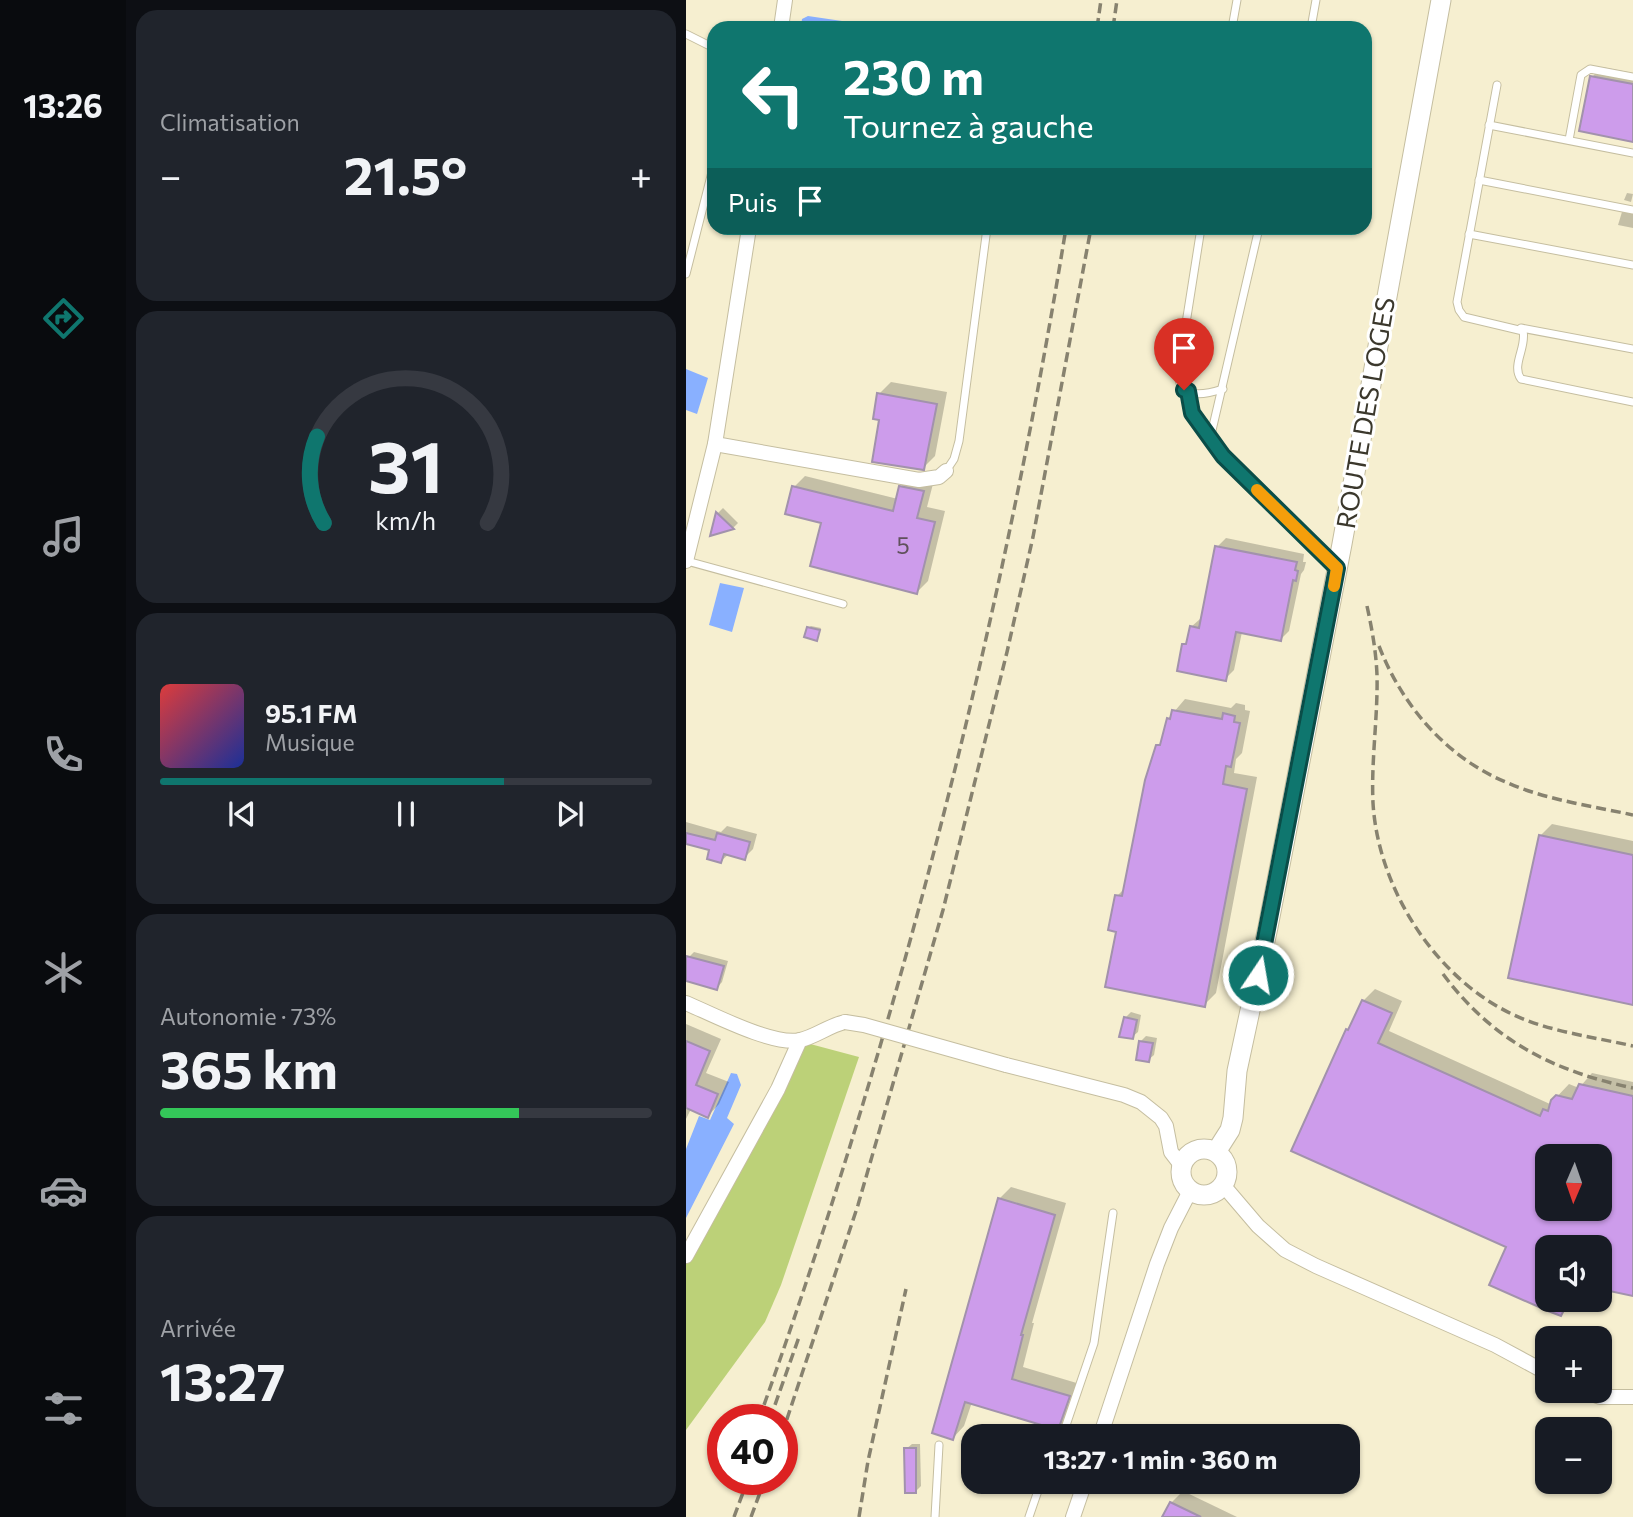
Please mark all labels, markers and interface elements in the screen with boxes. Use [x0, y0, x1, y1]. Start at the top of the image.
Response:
text: 230 m [843, 45, 984, 105]
icon: left [728, 49, 819, 140]
text: 13:26 [23, 85, 103, 125]
text: Tournez à gauche [843, 105, 1094, 145]
text: Climatisation [160, 108, 300, 136]
text: 21.5° [344, 142, 467, 206]
text: − [160, 151, 182, 198]
text: + [630, 151, 652, 198]
icon: arrive [791, 182, 829, 220]
text: Puis [728, 186, 777, 217]
icon: directions [39, 294, 88, 343]
street label: ROUTE DES LOGES [1329, 295, 1400, 531]
pin [1154, 318, 1214, 390]
icon: arrive [1165, 329, 1203, 367]
text: 31 [368, 420, 444, 509]
text: km/h [376, 505, 436, 535]
icon: music [39, 512, 88, 561]
house number: 5 [896, 531, 910, 559]
text: 95.1 FM [265, 697, 358, 728]
text: Musique [265, 728, 355, 756]
icon: phone [39, 730, 88, 779]
icon: previous [223, 795, 261, 833]
icon: pause [387, 795, 425, 833]
icon: next [551, 795, 589, 833]
position arrow [1221, 938, 1295, 1012]
icon: climate [39, 948, 88, 997]
text: Autonomie · 73% [160, 1002, 336, 1030]
text: 365 km [160, 1036, 338, 1100]
north arrow [1535, 1144, 1612, 1222]
map controls [1535, 1144, 1612, 1494]
icon: car [39, 1166, 88, 1215]
button: sound [1535, 1235, 1612, 1312]
text: Arrivée [160, 1314, 236, 1342]
button: + [1535, 1326, 1612, 1403]
text: 13:27 [160, 1348, 285, 1412]
icon: filters [39, 1384, 88, 1433]
speed limit sign: 40 [707, 1404, 798, 1495]
button: − [1535, 1417, 1612, 1494]
text: 13:27 · 1 min · 360 m [1043, 1443, 1278, 1474]

